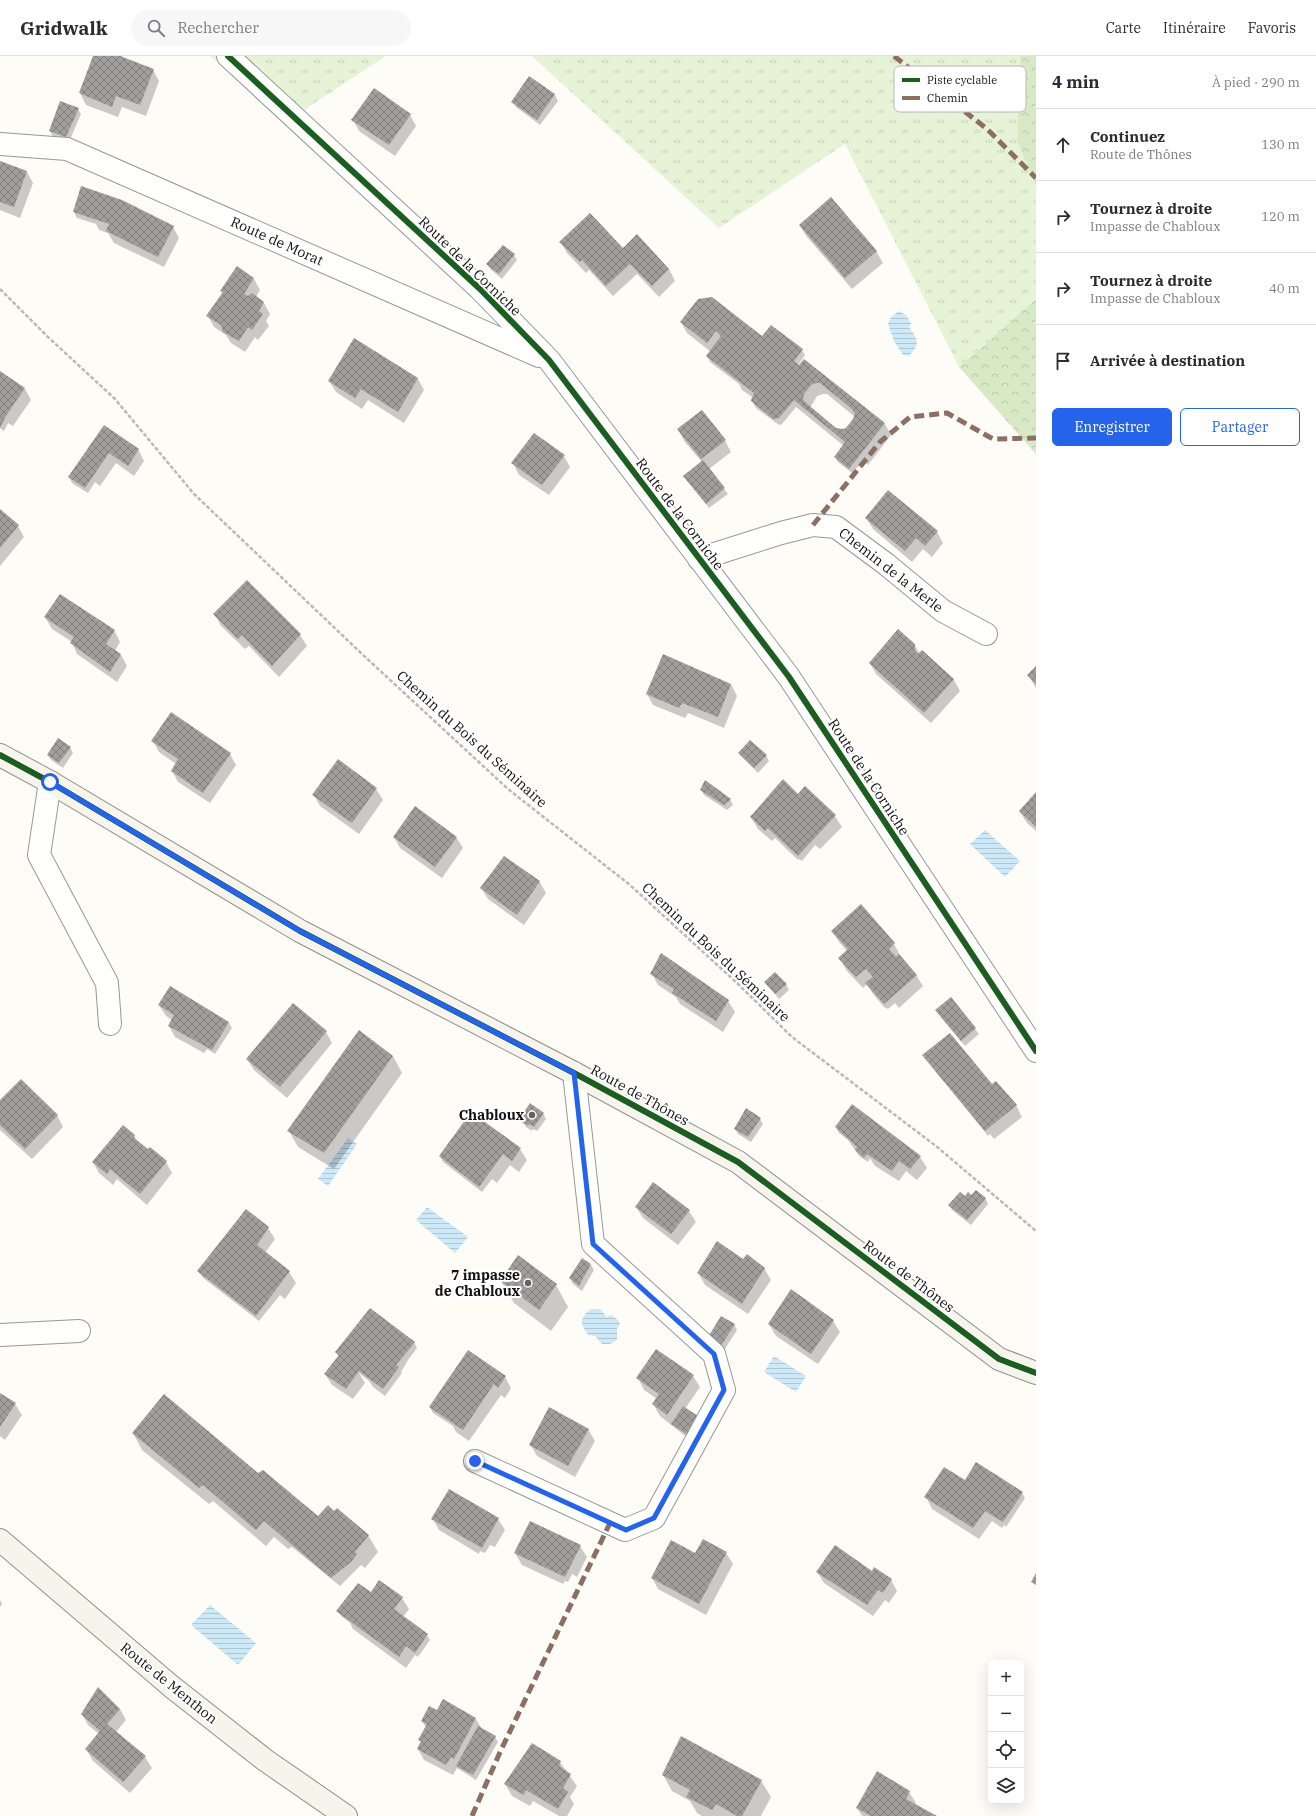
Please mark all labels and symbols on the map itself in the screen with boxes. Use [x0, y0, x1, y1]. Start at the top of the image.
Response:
legend [894, 66, 1026, 112]
text: Piste cyclable [927, 73, 997, 87]
text: Chemin [927, 91, 968, 105]
street label: Route de la Corniche [415, 212, 525, 320]
street label: Route de Morat [228, 213, 326, 269]
street label: Route de la Corniche [632, 454, 728, 574]
street label: Chemin de la Merle [835, 524, 947, 616]
street label: Chemin du Bois du Séminaire [393, 667, 551, 811]
street label: Route de la Corniche [825, 715, 913, 839]
route start [41, 773, 59, 791]
street label: Chemin du Bois du Séminaire [638, 879, 794, 1025]
street label: Route de Thônes [588, 1061, 693, 1130]
place label: Chabloux [459, 1106, 525, 1124]
marker: Chabloux [527, 1110, 537, 1120]
street label: Route de Thônes [860, 1236, 958, 1316]
place label: 7 impasse de Chabloux [435, 1266, 521, 1300]
marker: 7 impasse de Chabloux [523, 1278, 533, 1288]
route end [466, 1452, 484, 1470]
street label: Route de Menthon [117, 1638, 221, 1728]

